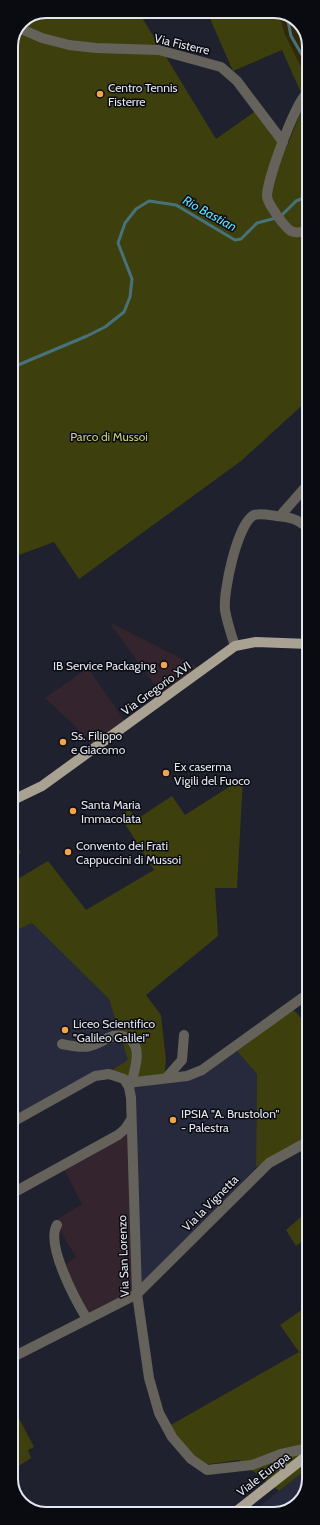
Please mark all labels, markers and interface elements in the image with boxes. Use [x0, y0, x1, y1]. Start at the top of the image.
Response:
street label: Via Fisterre [153, 30, 211, 58]
place label: Centro Tennis Fisterre [108, 80, 178, 109]
marker: Centro Tennis Fisterre [95, 89, 105, 99]
water label: Rio Bastian [180, 192, 240, 234]
park label: Parco di Mussoi [70, 429, 148, 444]
place label: IB Service Packaging [53, 658, 157, 673]
street label: Via Gregorio XVI [118, 658, 194, 718]
marker: IB Service Packaging [159, 660, 169, 670]
place label: Ss. Filippo e Giacomo [71, 728, 126, 757]
marker: Ss. Filippo e Giacomo [58, 737, 68, 747]
place label: Ex caserma Vigili del Fuoco [174, 759, 251, 788]
marker: Ex caserma Vigili del Fuoco [161, 768, 171, 778]
place label: Santa Maria Immacolata [81, 797, 141, 826]
marker: Santa Maria Immacolata [68, 806, 78, 816]
place label: Convento dei Frati Cappuccini di Mussoi [76, 838, 181, 867]
marker: Convento dei Frati Cappuccini di Mussoi [63, 847, 73, 857]
place label: Liceo Scientifico "Galileo Galilei" [73, 1016, 156, 1045]
marker: Liceo Scientifico "Galileo Galilei" [60, 1025, 70, 1035]
place label: IPSIA "A. Brustolon" - Palestra [181, 1106, 280, 1135]
marker: IPSIA "A. Brustolon" - Palestra [168, 1115, 178, 1125]
street label: Via la Vignetta [179, 1172, 241, 1234]
street label: Via San Lorenzo [114, 1214, 132, 1297]
street label: Viale Europa [233, 1448, 293, 1499]

